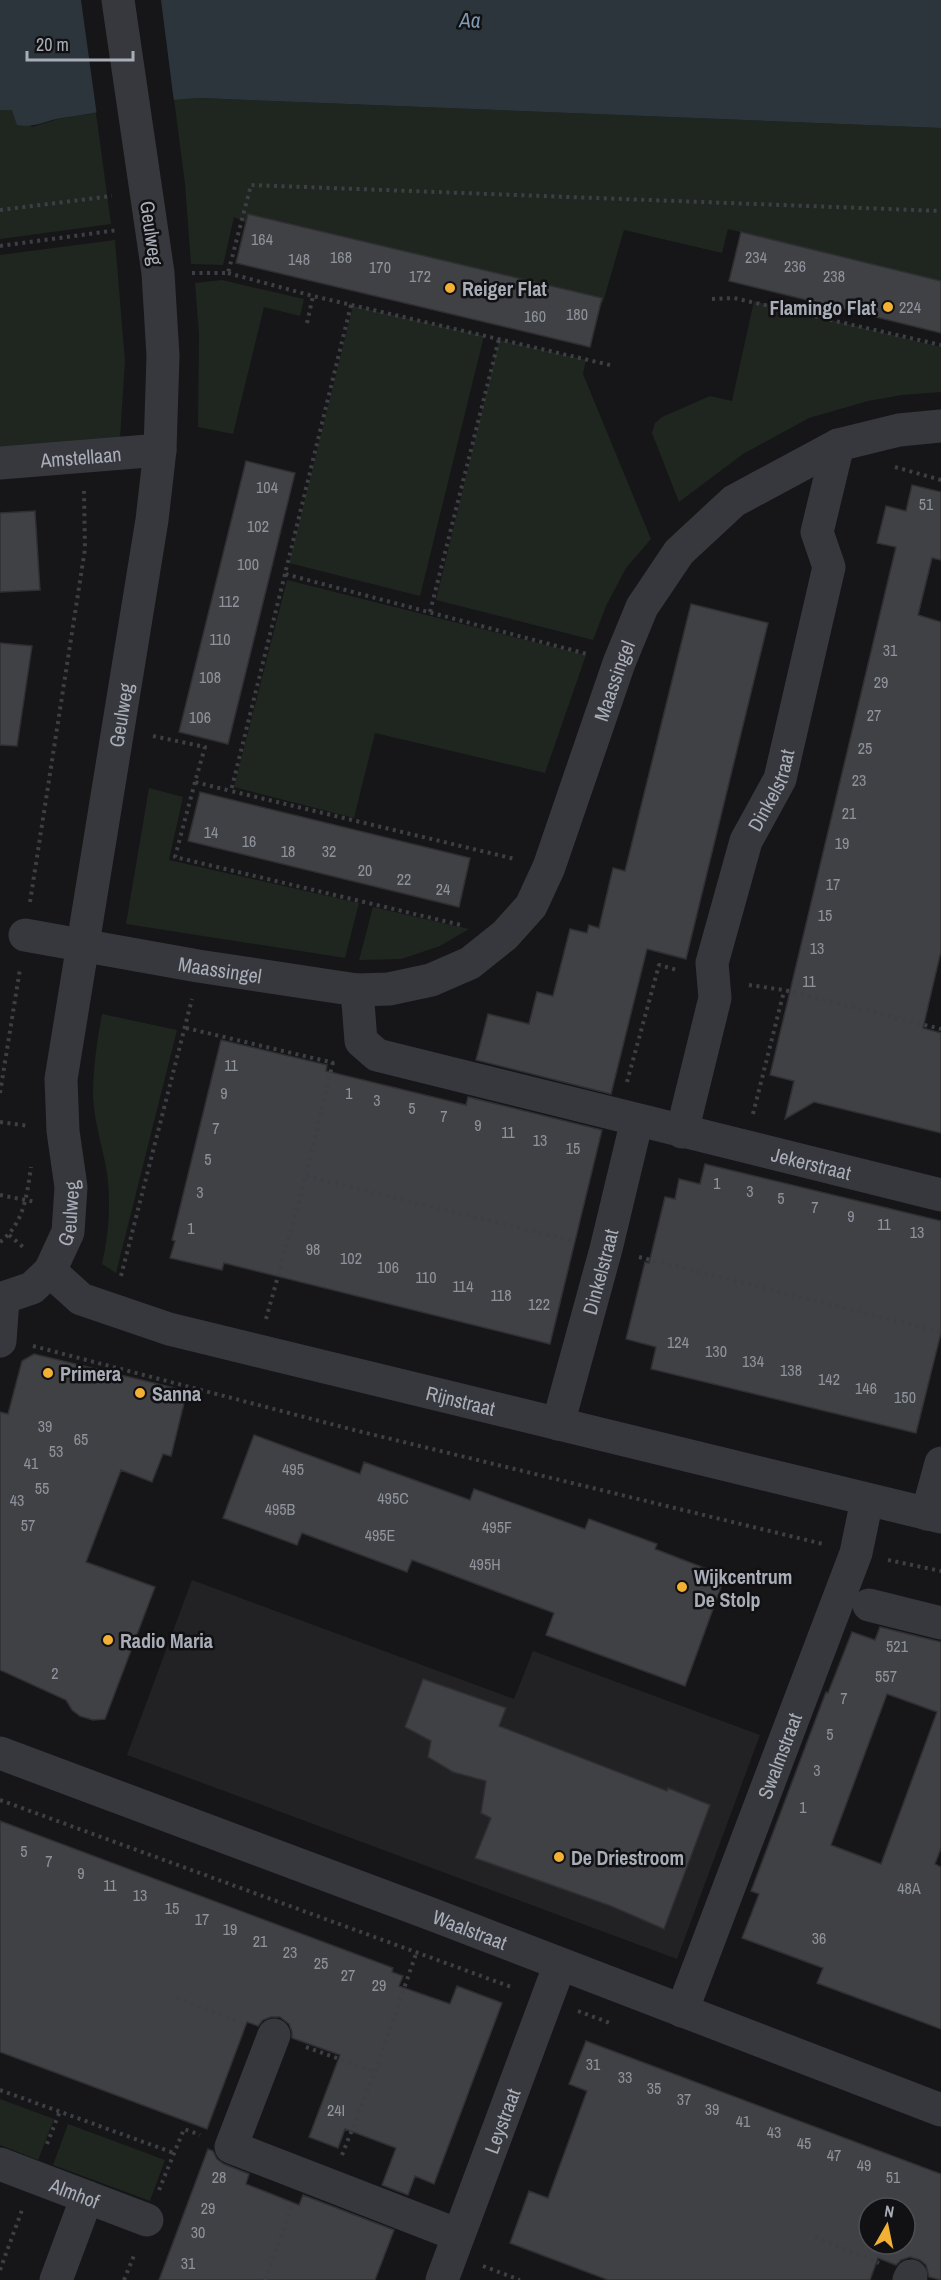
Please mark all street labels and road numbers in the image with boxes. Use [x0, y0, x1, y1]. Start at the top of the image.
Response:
street label: Geulweg [134, 199, 170, 267]
street label: Amstellaan [38, 440, 122, 473]
street label: Maassingel [587, 636, 640, 725]
street label: Geulweg [102, 681, 139, 749]
street label: Dinkelstraat [741, 746, 800, 836]
street label: Maassingel [176, 949, 263, 989]
street label: Jekerstraat [769, 1140, 854, 1186]
street label: Geulweg [50, 1179, 85, 1250]
street label: Dinkelstraat [575, 1226, 624, 1317]
street label: Rijnstraat [423, 1379, 498, 1422]
street label: Swalmstraat [750, 1708, 808, 1803]
street label: Waalstraat [429, 1902, 512, 1956]
street label: Leystraat [477, 2084, 526, 2157]
street label: Almhof [45, 2170, 104, 2214]

